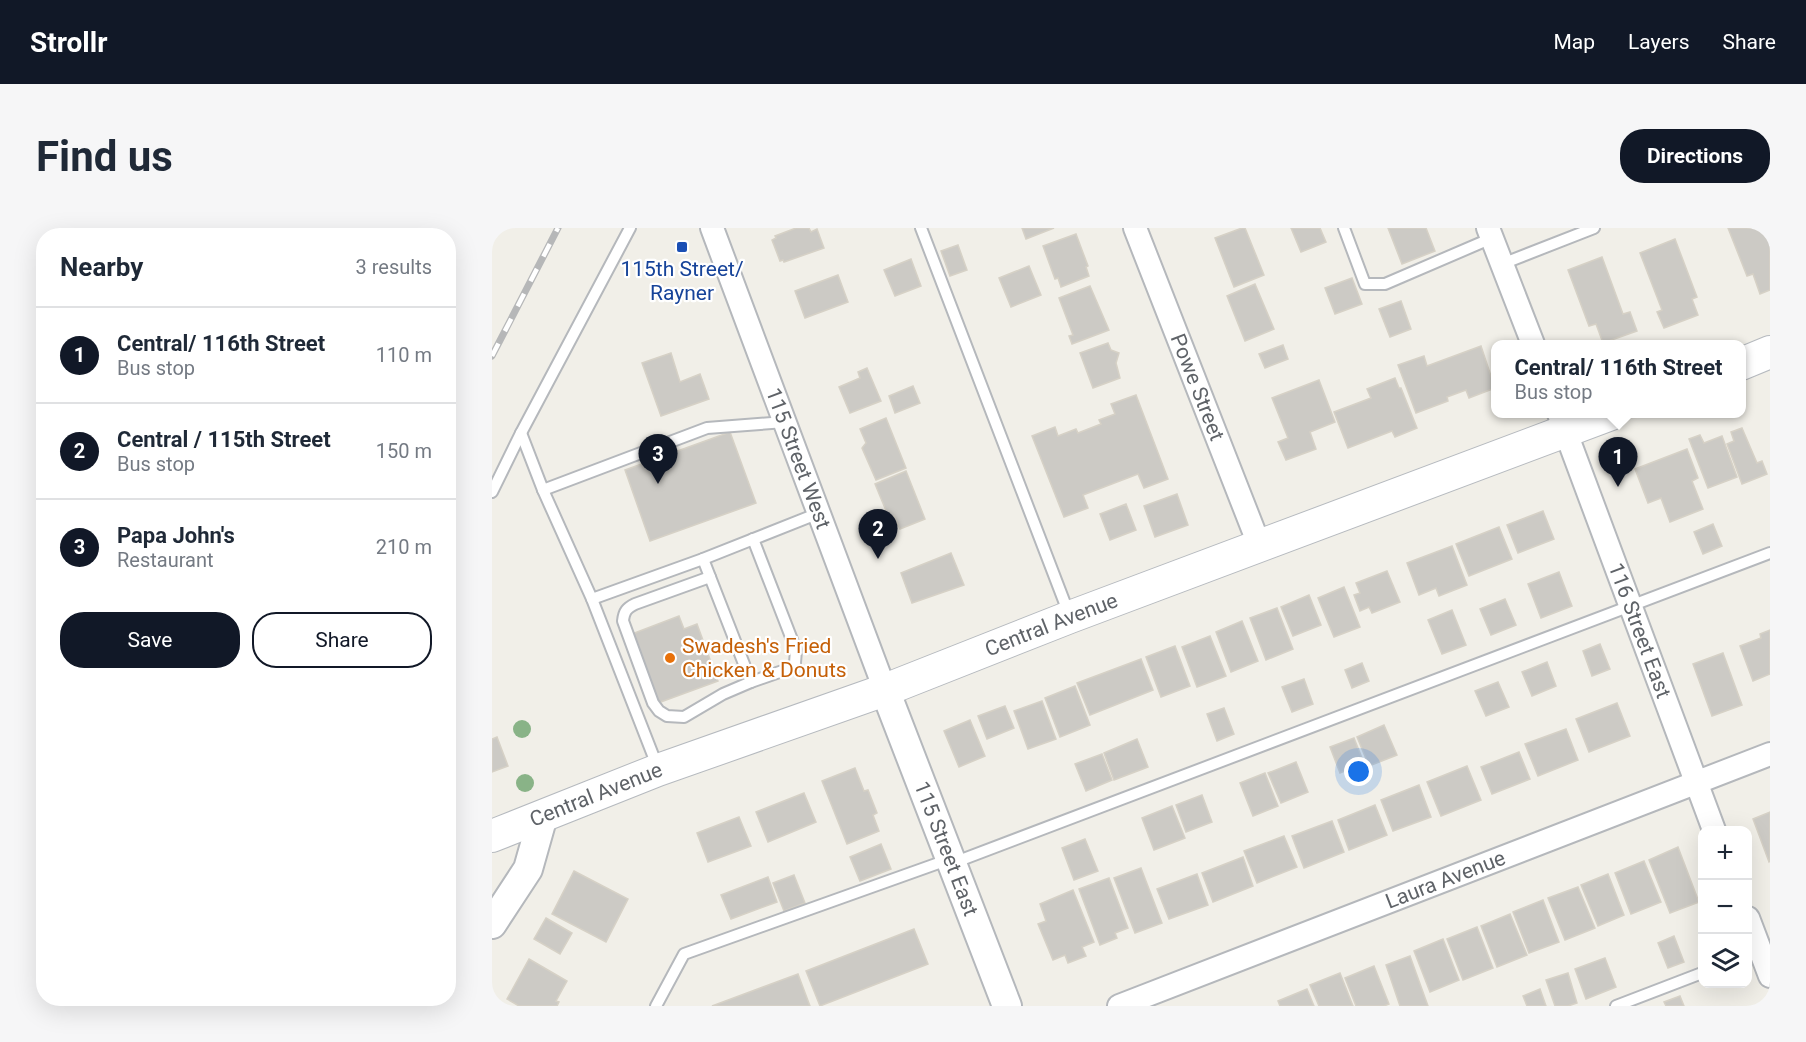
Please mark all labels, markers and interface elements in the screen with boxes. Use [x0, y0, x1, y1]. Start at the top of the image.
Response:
text: Strollr [30, 26, 107, 59]
text: Map [1553, 30, 1595, 54]
text: Layers [1628, 30, 1689, 54]
text: Share [1722, 30, 1776, 54]
button: Directions [1620, 129, 1770, 183]
text: Find us [36, 132, 173, 181]
marker: 115th Street/ Rayner [675, 240, 689, 254]
text: Nearby [60, 252, 143, 282]
text: 3 results [356, 255, 432, 279]
place label: 115th Street/ Rayner [620, 257, 744, 305]
street label: Powe Street [1166, 330, 1229, 444]
text: Central/ 116th Street [117, 331, 325, 356]
popup [1491, 340, 1746, 418]
text: 1 [74, 343, 85, 367]
text: 110 m [376, 343, 432, 367]
text: Central/ 116th Street [1514, 355, 1723, 380]
text: Bus stop [117, 356, 195, 380]
text: Bus stop [1514, 380, 1593, 404]
street label: 115 Street West [761, 385, 836, 532]
text: Central / 115th Street [117, 427, 331, 452]
pin: 3 [638, 434, 678, 484]
pin: 1 [1598, 438, 1638, 487]
text: 2 [74, 439, 85, 463]
text: 150 m [376, 439, 432, 463]
text: Bus stop [117, 452, 195, 476]
pin: 2 [858, 510, 898, 559]
text: Papa John's [117, 523, 235, 548]
text: 3 [74, 535, 85, 559]
text: 210 m [376, 535, 432, 559]
text: Restaurant [117, 548, 214, 572]
street label: 116 Street East [1604, 560, 1676, 701]
street label: Central Avenue [981, 588, 1121, 661]
button: Save [60, 612, 240, 668]
button: Share [252, 612, 432, 668]
place label: Swadesh's Fried Chicken & Donuts [682, 634, 847, 682]
marker: Swadesh's Fried Chicken & Donuts [663, 651, 677, 665]
your location [1344, 757, 1373, 786]
street label: Central Avenue [526, 758, 666, 832]
street label: 115 Street East [909, 778, 983, 919]
map controls [1698, 826, 1752, 988]
button: + [1698, 826, 1752, 880]
street label: Laura Avenue [1382, 846, 1509, 914]
button: − [1698, 880, 1752, 934]
button: layers [1698, 934, 1752, 988]

